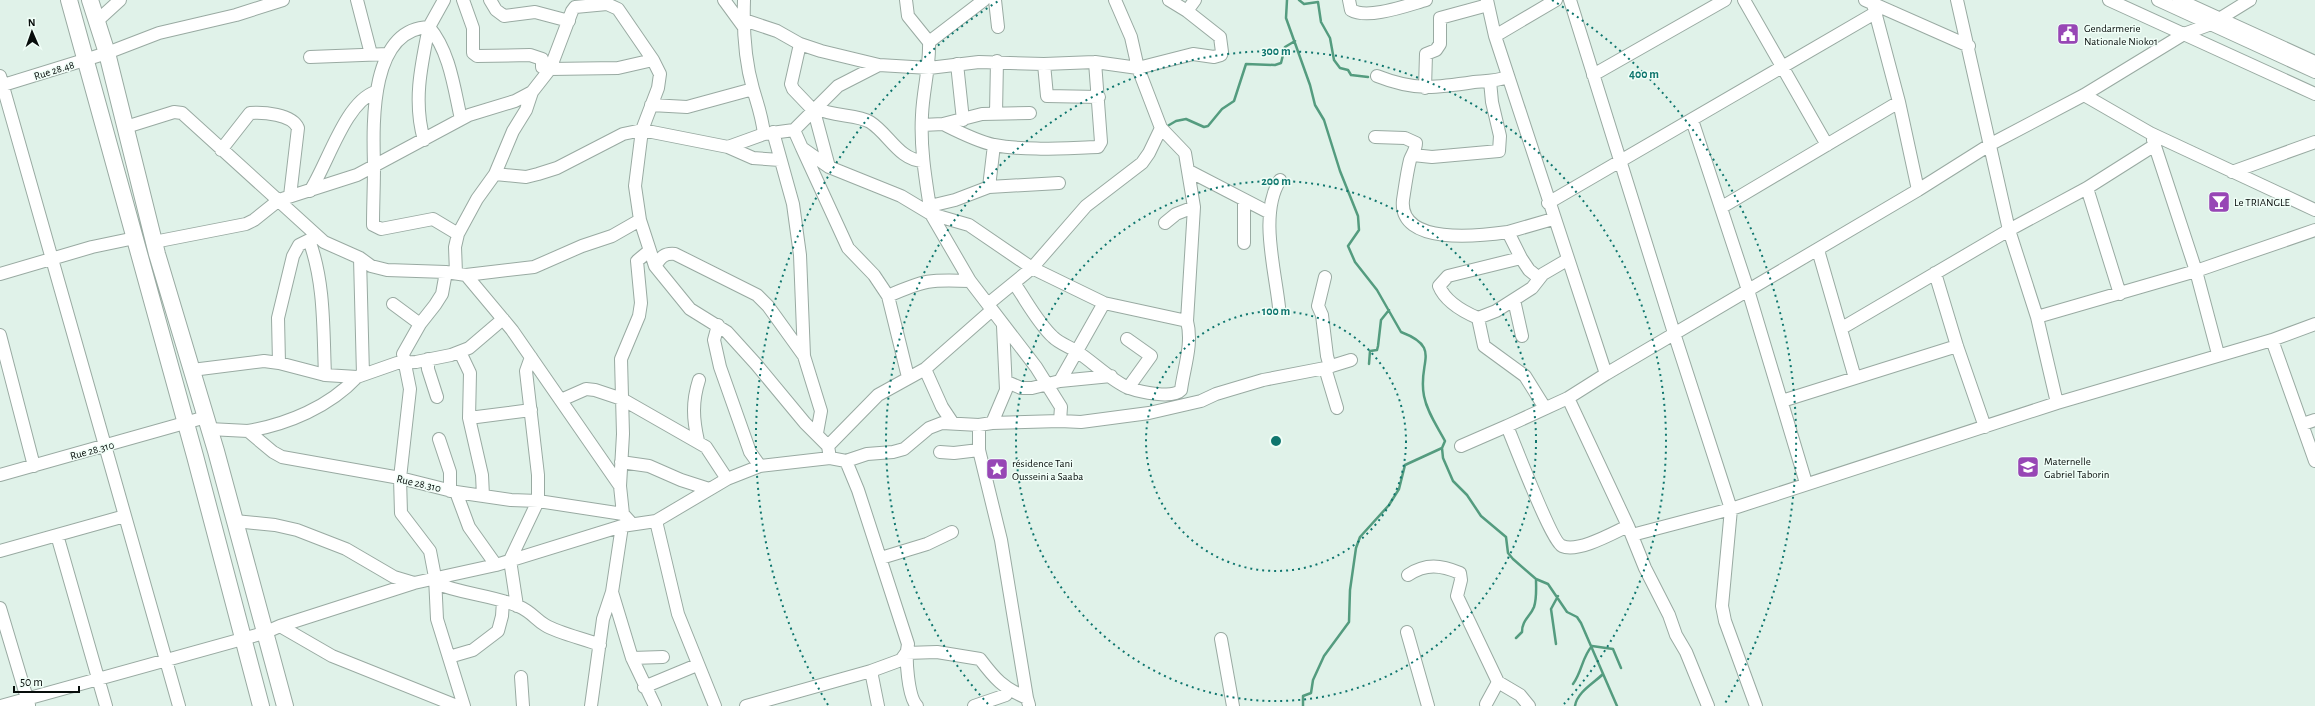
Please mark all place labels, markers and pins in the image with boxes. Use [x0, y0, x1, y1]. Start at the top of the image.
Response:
public building icon: Gendarmerie Nationale Nioko1 [2055, 21, 2081, 47]
place label: Gendarmerie Nationale Nioko1 [2084, 23, 2158, 47]
bar icon: Le TRIANGLE [2206, 189, 2232, 215]
place label: Le TRIANGLE [2234, 197, 2291, 208]
centre of rings [1269, 434, 1283, 448]
school or university icon: Maternelle Gabriel Taborin [2015, 454, 2041, 480]
place icon: résidence Tani Ousseini a Saaba [984, 456, 1010, 482]
place label: Maternelle Gabriel Taborin [2044, 456, 2110, 480]
place label: résidence Tani Ousseini a Saaba [1012, 458, 1083, 482]

